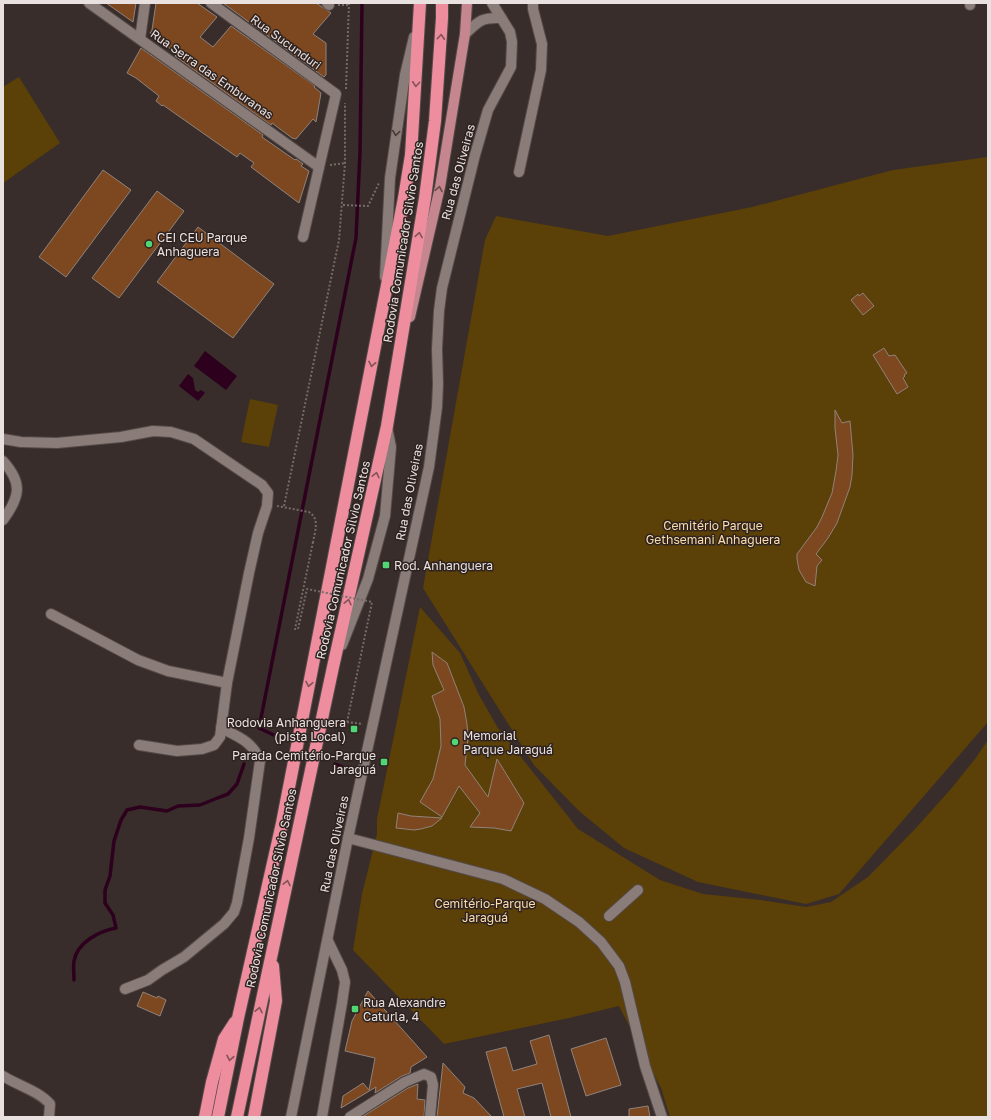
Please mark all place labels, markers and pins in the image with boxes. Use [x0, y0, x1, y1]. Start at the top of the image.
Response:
place label: CEI CEU Parque Anhaguera [157, 230, 247, 259]
marker: CEI CEU Parque Anhaguera [144, 239, 154, 249]
place label: Rod. Anhanguera [394, 558, 493, 573]
marker: Rod. Anhanguera [381, 560, 391, 570]
place label: Rodovia Anhanguera (pista Local) [227, 715, 346, 744]
marker: Rodovia Anhanguera (pista Local) [349, 724, 359, 734]
place label: Memorial Parque Jaraguá [463, 728, 553, 757]
marker: Memorial Parque Jaraguá [450, 737, 460, 747]
place label: Parada Cemitério-Parque Jaraguá [232, 748, 376, 777]
marker: Parada Cemitério-Parque Jaraguá [379, 757, 389, 767]
place label: Rua Alexandre Caturla, 4 [363, 995, 446, 1024]
marker: Rua Alexandre Caturla, 4 [350, 1004, 360, 1014]

